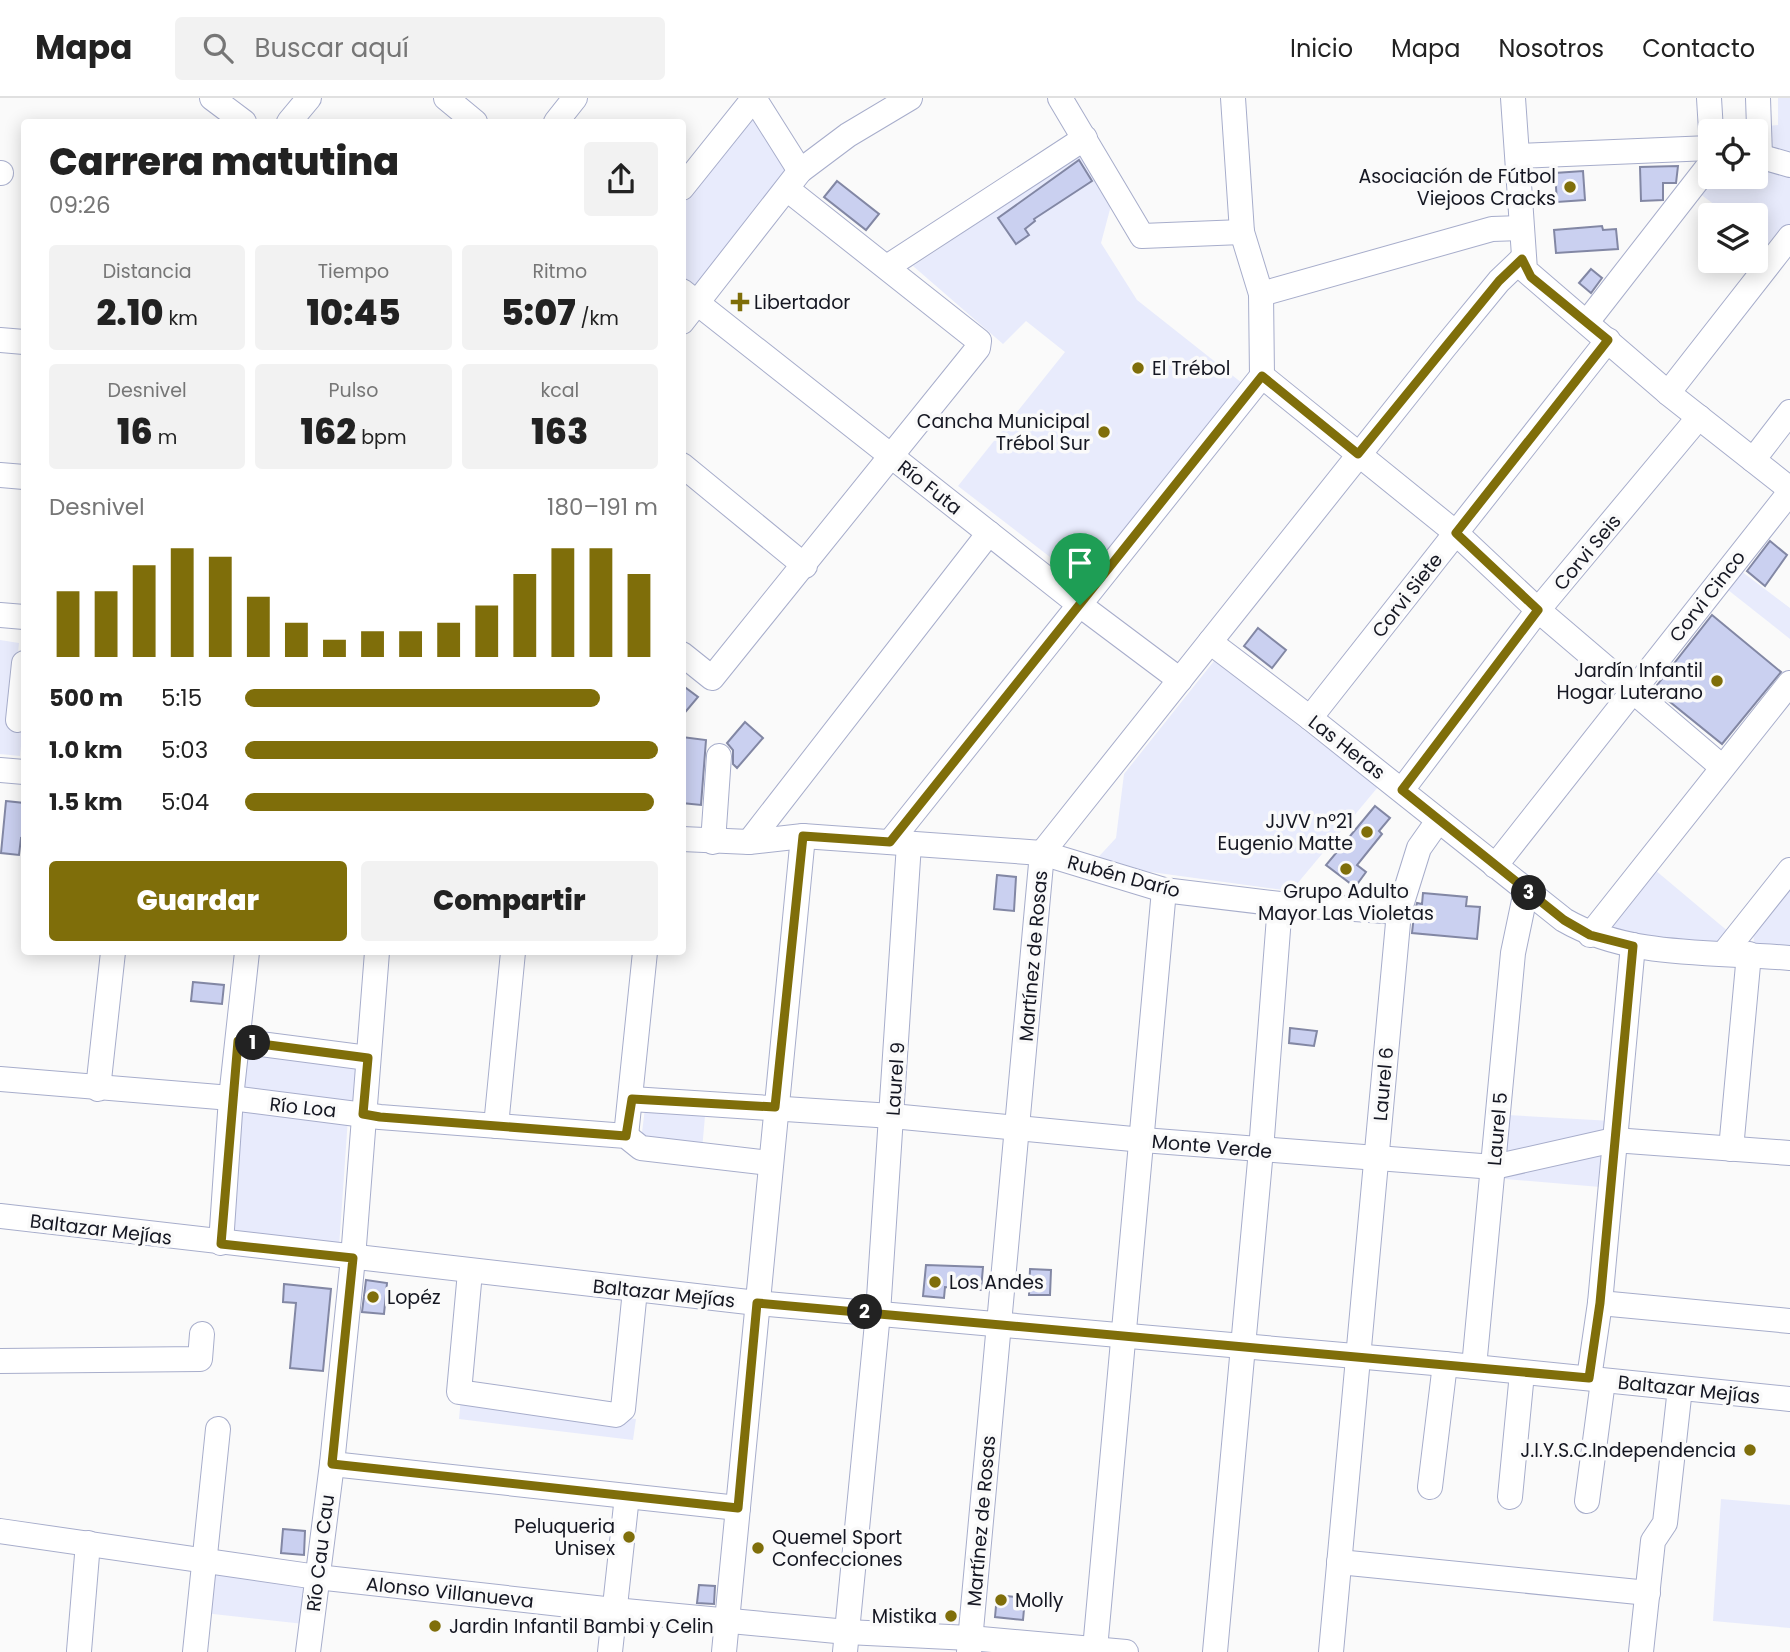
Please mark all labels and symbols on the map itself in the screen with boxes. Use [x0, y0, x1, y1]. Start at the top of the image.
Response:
place label: Asociación de Fútbol Viejoos Cracks [1358, 163, 1556, 212]
marker: Asociación de Fútbol Viejoos Cracks [1562, 179, 1578, 195]
place label: Libertador [754, 289, 850, 316]
marker: Libertador [732, 294, 748, 310]
place label: El Trébol [1152, 355, 1230, 382]
marker: El Trébol [1130, 360, 1146, 376]
place label: Cancha Municipal Trébol Sur [917, 408, 1090, 457]
marker: Cancha Municipal Trébol Sur [1096, 424, 1112, 440]
street label: Río Futa [892, 454, 968, 521]
street label: Corvi Seis [1548, 508, 1627, 596]
pin [1050, 533, 1110, 605]
street label: Corvi Cinco [1663, 545, 1752, 648]
street label: Corvi Siete [1366, 547, 1449, 643]
place label: Jardín Infantil Hogar Luterano [1557, 657, 1703, 706]
marker: Jardín Infantil Hogar Luterano [1709, 673, 1725, 689]
street label: Las Heras [1303, 709, 1391, 786]
place label: JJVV n°21 Eugenio Matte [1218, 808, 1353, 857]
marker: JJVV n°21 Eugenio Matte [1359, 824, 1375, 840]
street label: Rubén Darío [1064, 848, 1183, 905]
marker: Grupo Adulto Mayor Las Violetas [1338, 861, 1354, 877]
street label: Martínez de Rosas [1013, 869, 1054, 1043]
pin: 3 [1512, 876, 1546, 910]
place label: Grupo Adulto Mayor Las Violetas [1258, 878, 1434, 927]
pin: 1 [236, 1026, 270, 1060]
street label: Laurel 9 [879, 1041, 912, 1117]
street label: Laurel 6 [1367, 1046, 1400, 1122]
street label: Río Loa [268, 1091, 338, 1124]
street label: Laurel 5 [1481, 1091, 1514, 1167]
street label: Monte Verde [1151, 1128, 1273, 1165]
street label: Baltazar Mejías [28, 1207, 173, 1252]
place label: Los Andes [949, 1269, 1044, 1296]
street label: Baltazar Mejías [591, 1273, 736, 1314]
marker: Los Andes [927, 1274, 943, 1290]
place label: Lopéz [387, 1284, 441, 1311]
marker: Lopéz [365, 1289, 381, 1305]
pin: 2 [848, 1294, 882, 1330]
street label: Baltazar Mejías [1616, 1369, 1761, 1410]
street label: Martínez de Rosas [961, 1434, 1002, 1608]
place label: J.I.Y.S.C.Independencia [1520, 1437, 1736, 1464]
marker: J.I.Y.S.C.Independencia [1742, 1442, 1758, 1458]
street label: Río Cau Cau [300, 1493, 341, 1613]
place label: Peluqueria Unisex [514, 1513, 615, 1562]
place label: Quemel Sport Confecciones [772, 1524, 903, 1573]
marker: Peluqueria Unisex [621, 1529, 637, 1545]
marker: Quemel Sport Confecciones [750, 1540, 766, 1556]
street label: Alonso Villanueva [365, 1570, 535, 1615]
place label: Molly [1015, 1587, 1064, 1614]
marker: Molly [993, 1592, 1009, 1608]
place label: Mistika [872, 1603, 937, 1630]
marker: Mistika [943, 1608, 959, 1624]
place label: Jardin Infantil Bambi y Celin [449, 1613, 714, 1640]
marker: Jardin Infantil Bambi y Celin [427, 1618, 443, 1634]

